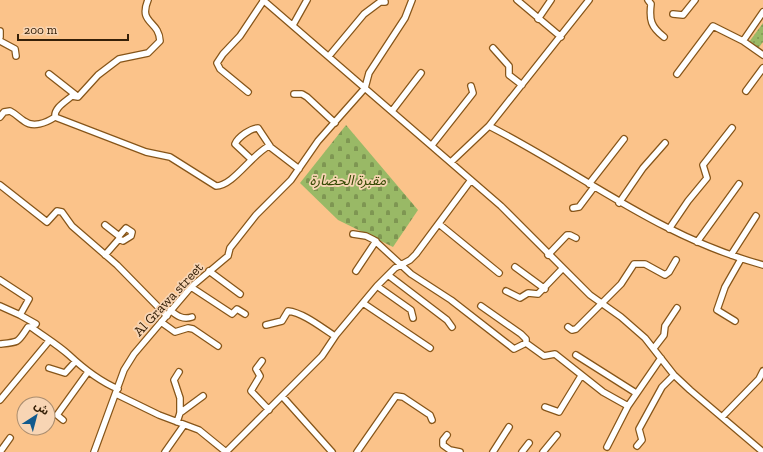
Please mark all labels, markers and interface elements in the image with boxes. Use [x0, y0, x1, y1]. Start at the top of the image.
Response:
scale bar [18, 16, 128, 42]
text: 200 m [24, 23, 58, 37]
park label: مقبرة الحضارة [310, 172, 387, 189]
street label: Al Grawa street [130, 258, 207, 340]
north arrow [16, 396, 56, 436]
text: ش [32, 399, 52, 418]

